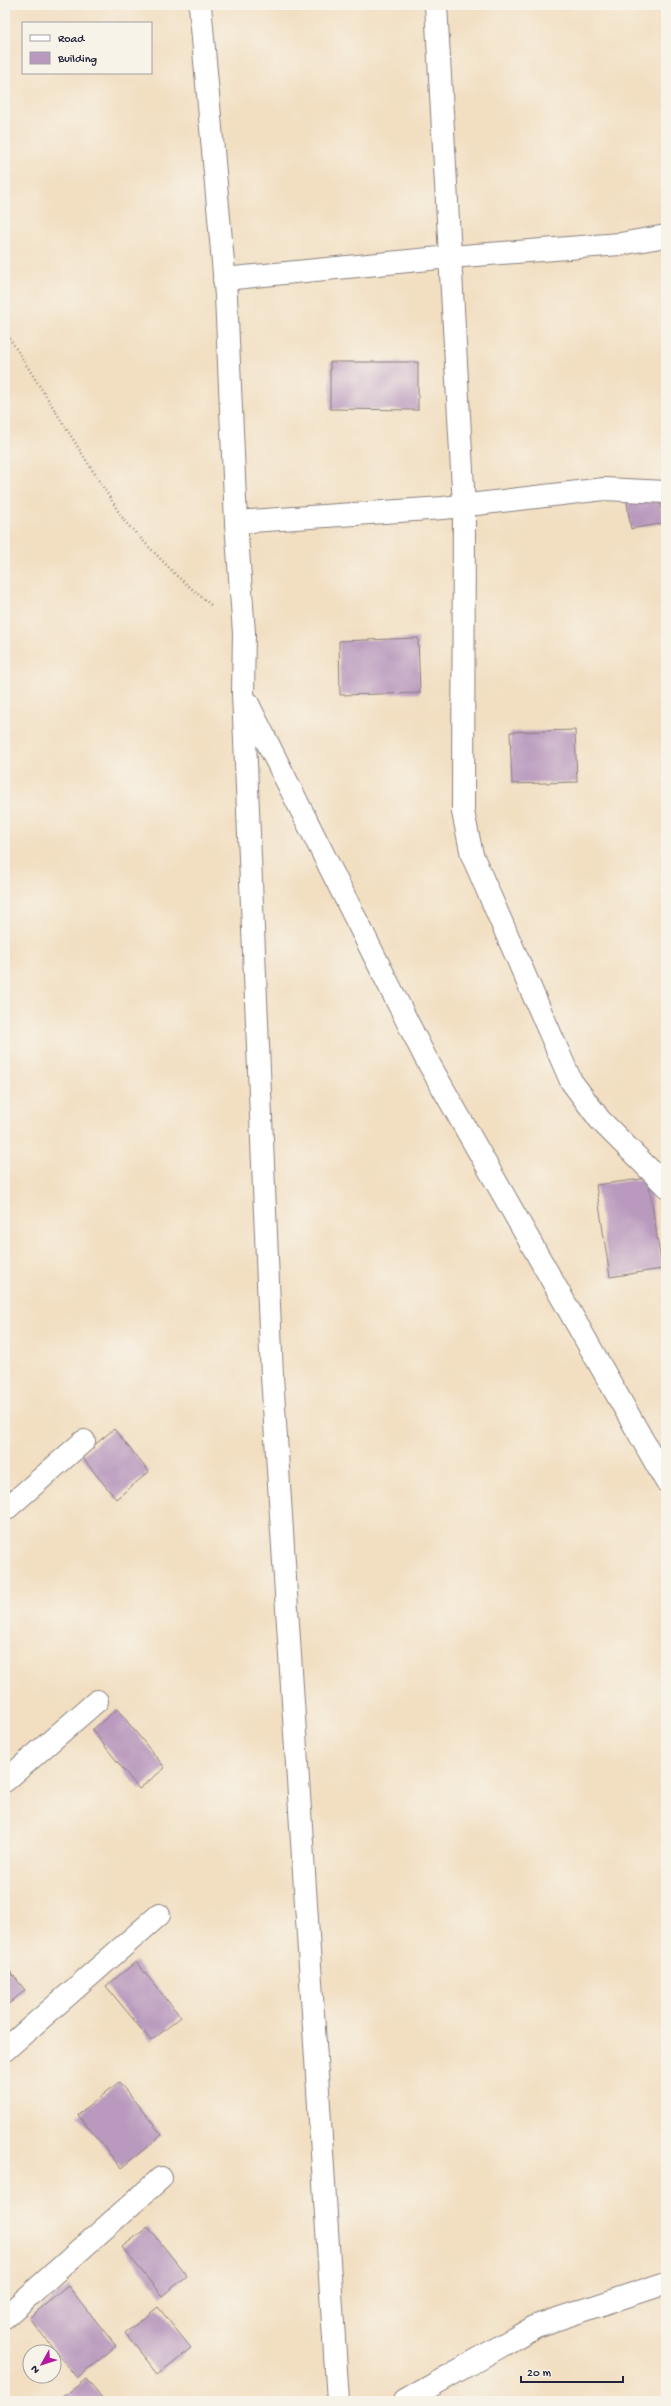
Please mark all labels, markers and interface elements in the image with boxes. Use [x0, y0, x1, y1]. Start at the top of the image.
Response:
legend [22, 22, 152, 74]
text: Road [58, 33, 85, 47]
text: Building [57, 53, 97, 67]
north arrow [22, 2344, 62, 2384]
scale bar [521, 2358, 623, 2384]
text: N [29, 2362, 43, 2376]
text: 20 m [527, 2367, 552, 2381]

